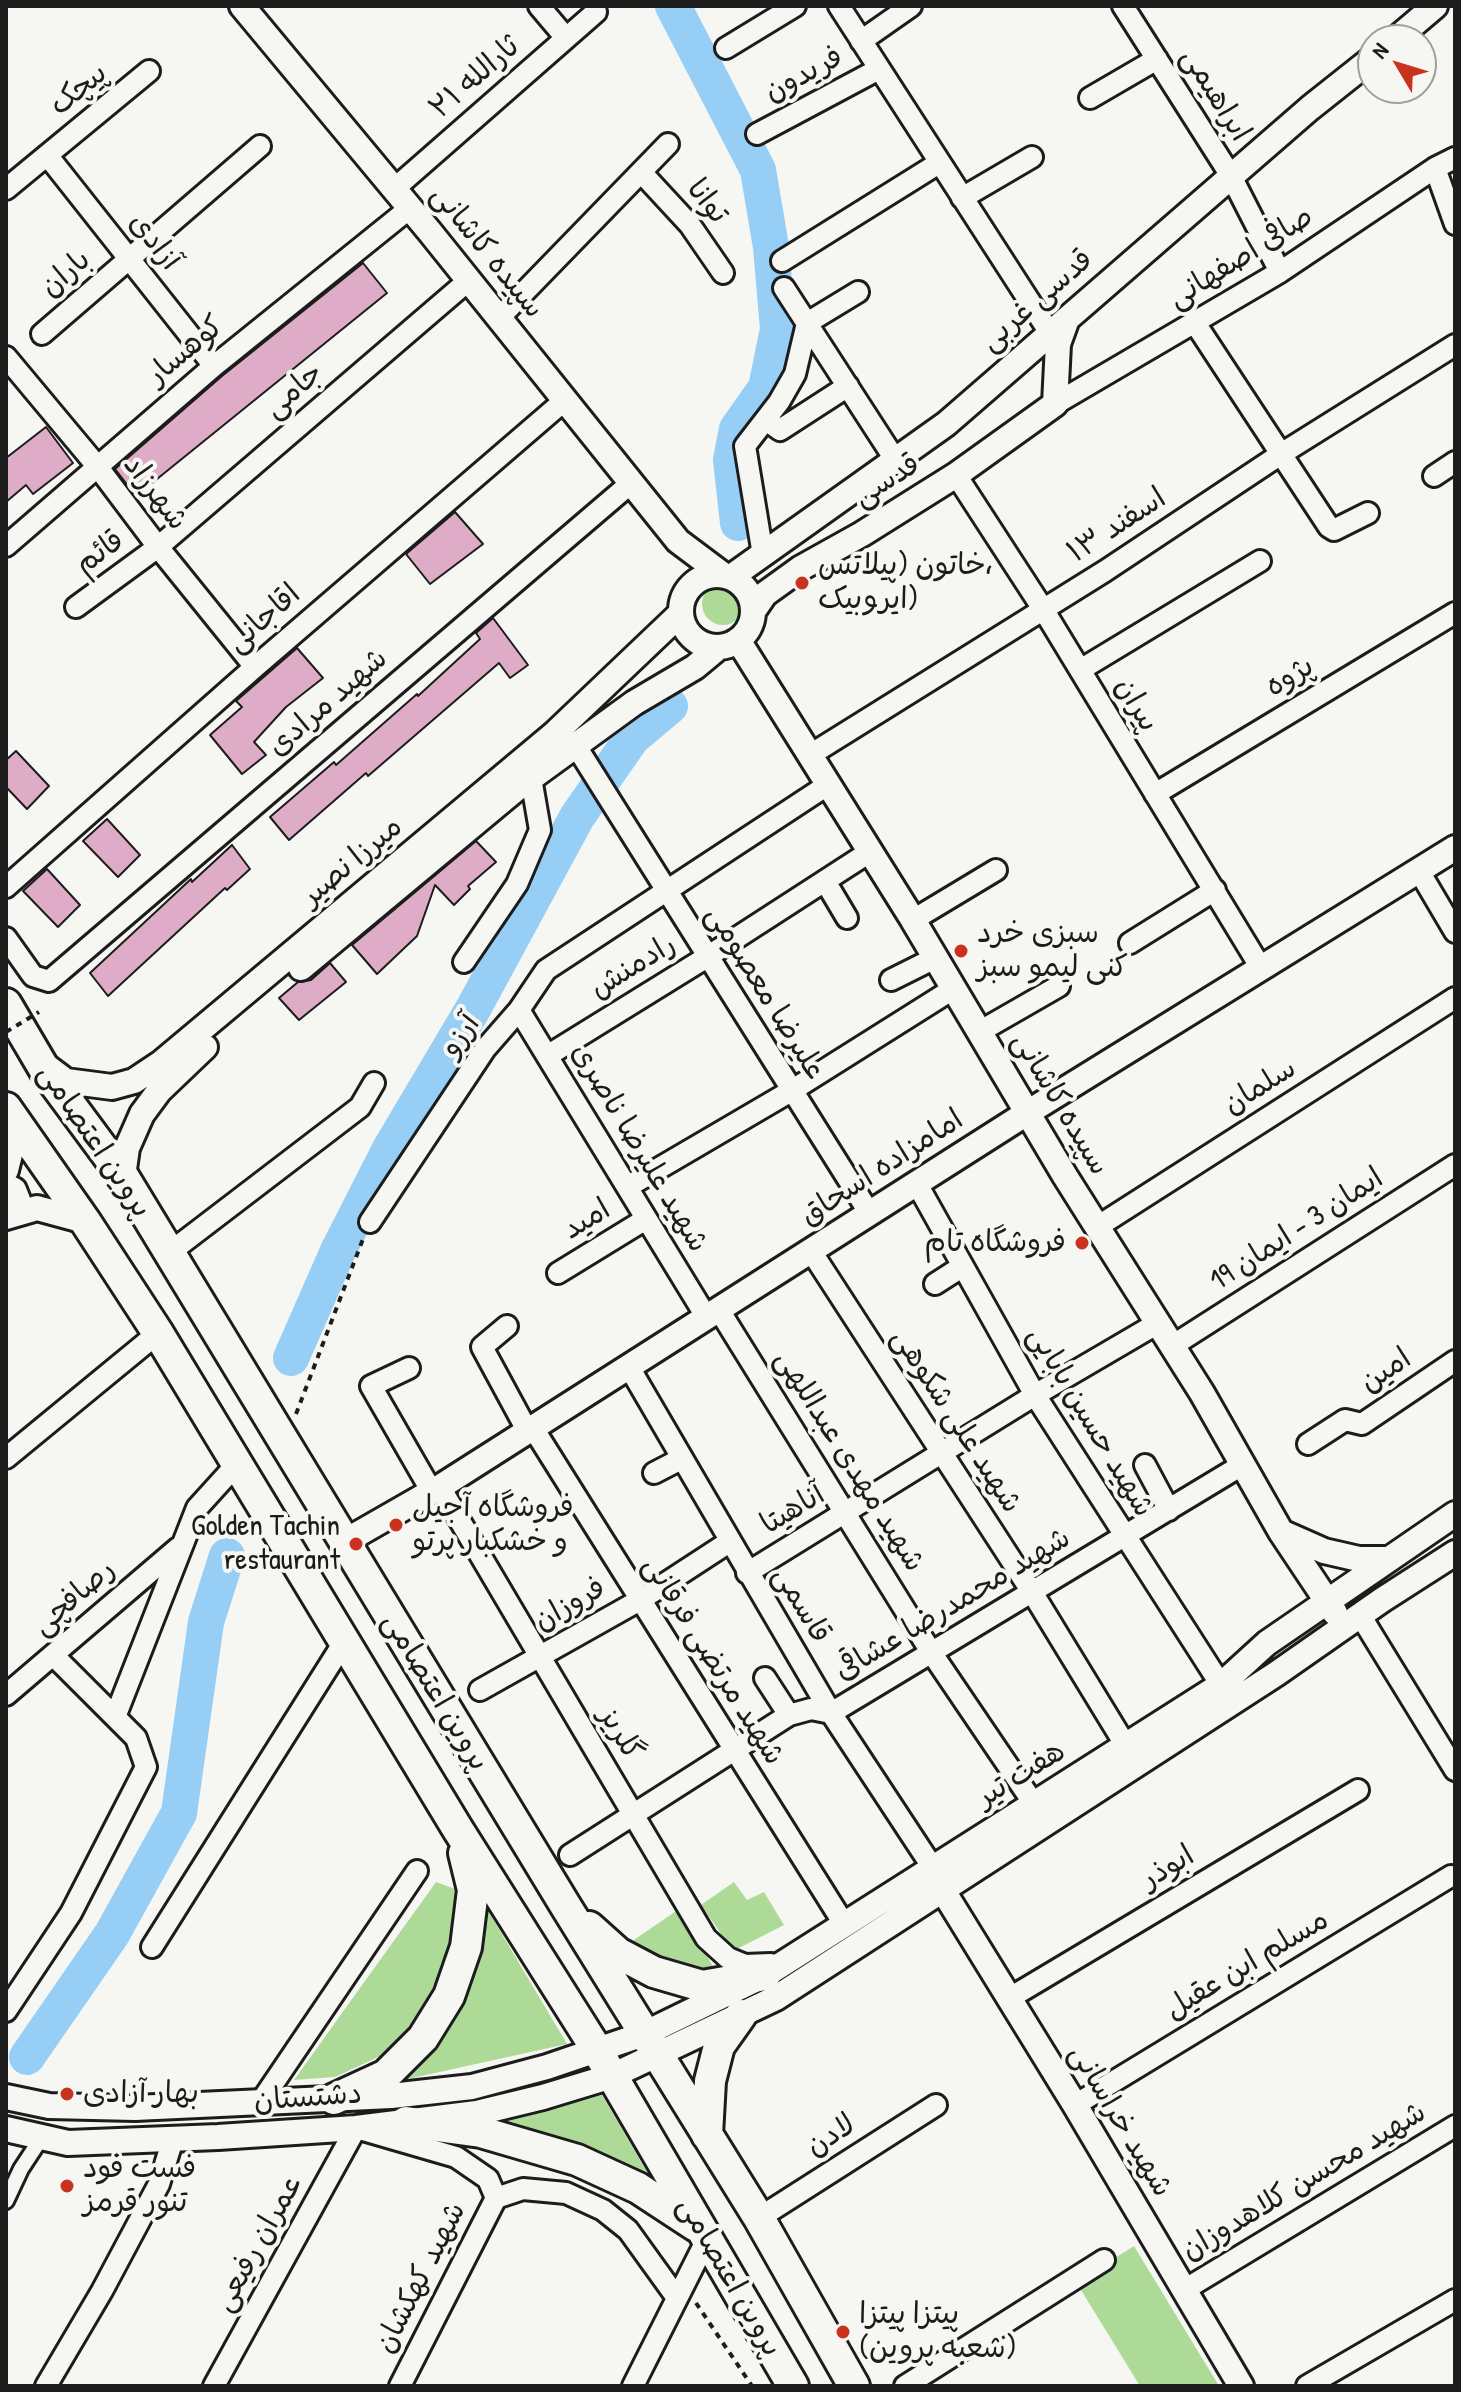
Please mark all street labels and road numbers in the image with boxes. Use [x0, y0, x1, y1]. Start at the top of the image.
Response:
street label: ثارالله ۲۱ [423, 29, 527, 127]
street label: فریدون [759, 39, 849, 111]
street label: ابراهیمی [1172, 41, 1258, 149]
street label: پیچک [43, 56, 115, 124]
street label: توانا [678, 172, 736, 232]
street label: سپیده کاشانی [422, 178, 552, 326]
street label: صافی اصفهانی [1162, 199, 1320, 317]
street label: آزادی [120, 206, 188, 278]
street label: باران [33, 242, 99, 306]
street label: قدسی غربی [973, 242, 1101, 360]
street label: کوهسار [140, 308, 232, 394]
street label: جامی [257, 355, 331, 427]
street label: قدسی [847, 447, 927, 515]
street label: شهرزاد [115, 448, 195, 538]
street label: اسفند ۱۳ [1061, 481, 1173, 571]
street label: قائم [68, 523, 132, 583]
street label: اقاجانی [220, 577, 308, 661]
street label: شهید مرادی [261, 641, 395, 765]
street label: پژوه [1259, 649, 1321, 705]
street label: پیران [1106, 671, 1166, 739]
street label: میرزا نصیر [294, 809, 410, 915]
street label: علیرضا معصومی [697, 899, 833, 1087]
street label: رادمنش [584, 927, 682, 1007]
street label: آرزو [433, 1008, 489, 1064]
street label: سپیده کاشانی [1003, 1026, 1117, 1182]
street label: شهید علیرضا ناصری [562, 1037, 716, 1259]
street label: سلمان [1217, 1051, 1303, 1123]
street label: پروین اعتصامی [29, 1057, 159, 1225]
street label: امامزاده اسحاق [794, 1102, 970, 1234]
street label: ایمان 3 - ایمان 19 [1204, 1161, 1390, 1299]
street label: امید [557, 1192, 617, 1248]
street label: شهید حسین بابایی [1019, 1320, 1161, 1524]
street label: شهید علی شکوهی [883, 1322, 1029, 1520]
street label: امین [1354, 1341, 1418, 1401]
street label: شهید مهدی عبداللهی [766, 1343, 932, 1579]
street label: آناهیتا [754, 1477, 832, 1543]
street label: شهید محمدرضا عشاقی [829, 1520, 1077, 1690]
street label: شهید مرتضی فرقانی [634, 1550, 792, 1772]
street label: رصافچی [25, 1552, 123, 1644]
street label: قاسمی [764, 1560, 838, 1650]
street label: فروزان [528, 1570, 612, 1640]
street label: پروین اعتصامی [374, 1606, 496, 1778]
street label: گلریز [590, 1701, 650, 1767]
street label: هفت تیر [970, 1734, 1072, 1816]
street label: ابوذر [1135, 1838, 1201, 1898]
street label: مسلم ابن عقیل [1159, 1902, 1335, 2028]
street label: شهید خراسانی [1060, 2038, 1180, 2204]
street label: دشتستان [253, 2076, 363, 2120]
street label: شهید محسن کلاهدوزان [1175, 2095, 1433, 2269]
street label: لادن [799, 2107, 863, 2165]
street label: عمران رفیعی [206, 2168, 312, 2318]
street label: پروین اعتصامی [669, 2191, 789, 2363]
street label: شهید کهکشان [368, 2196, 474, 2360]

